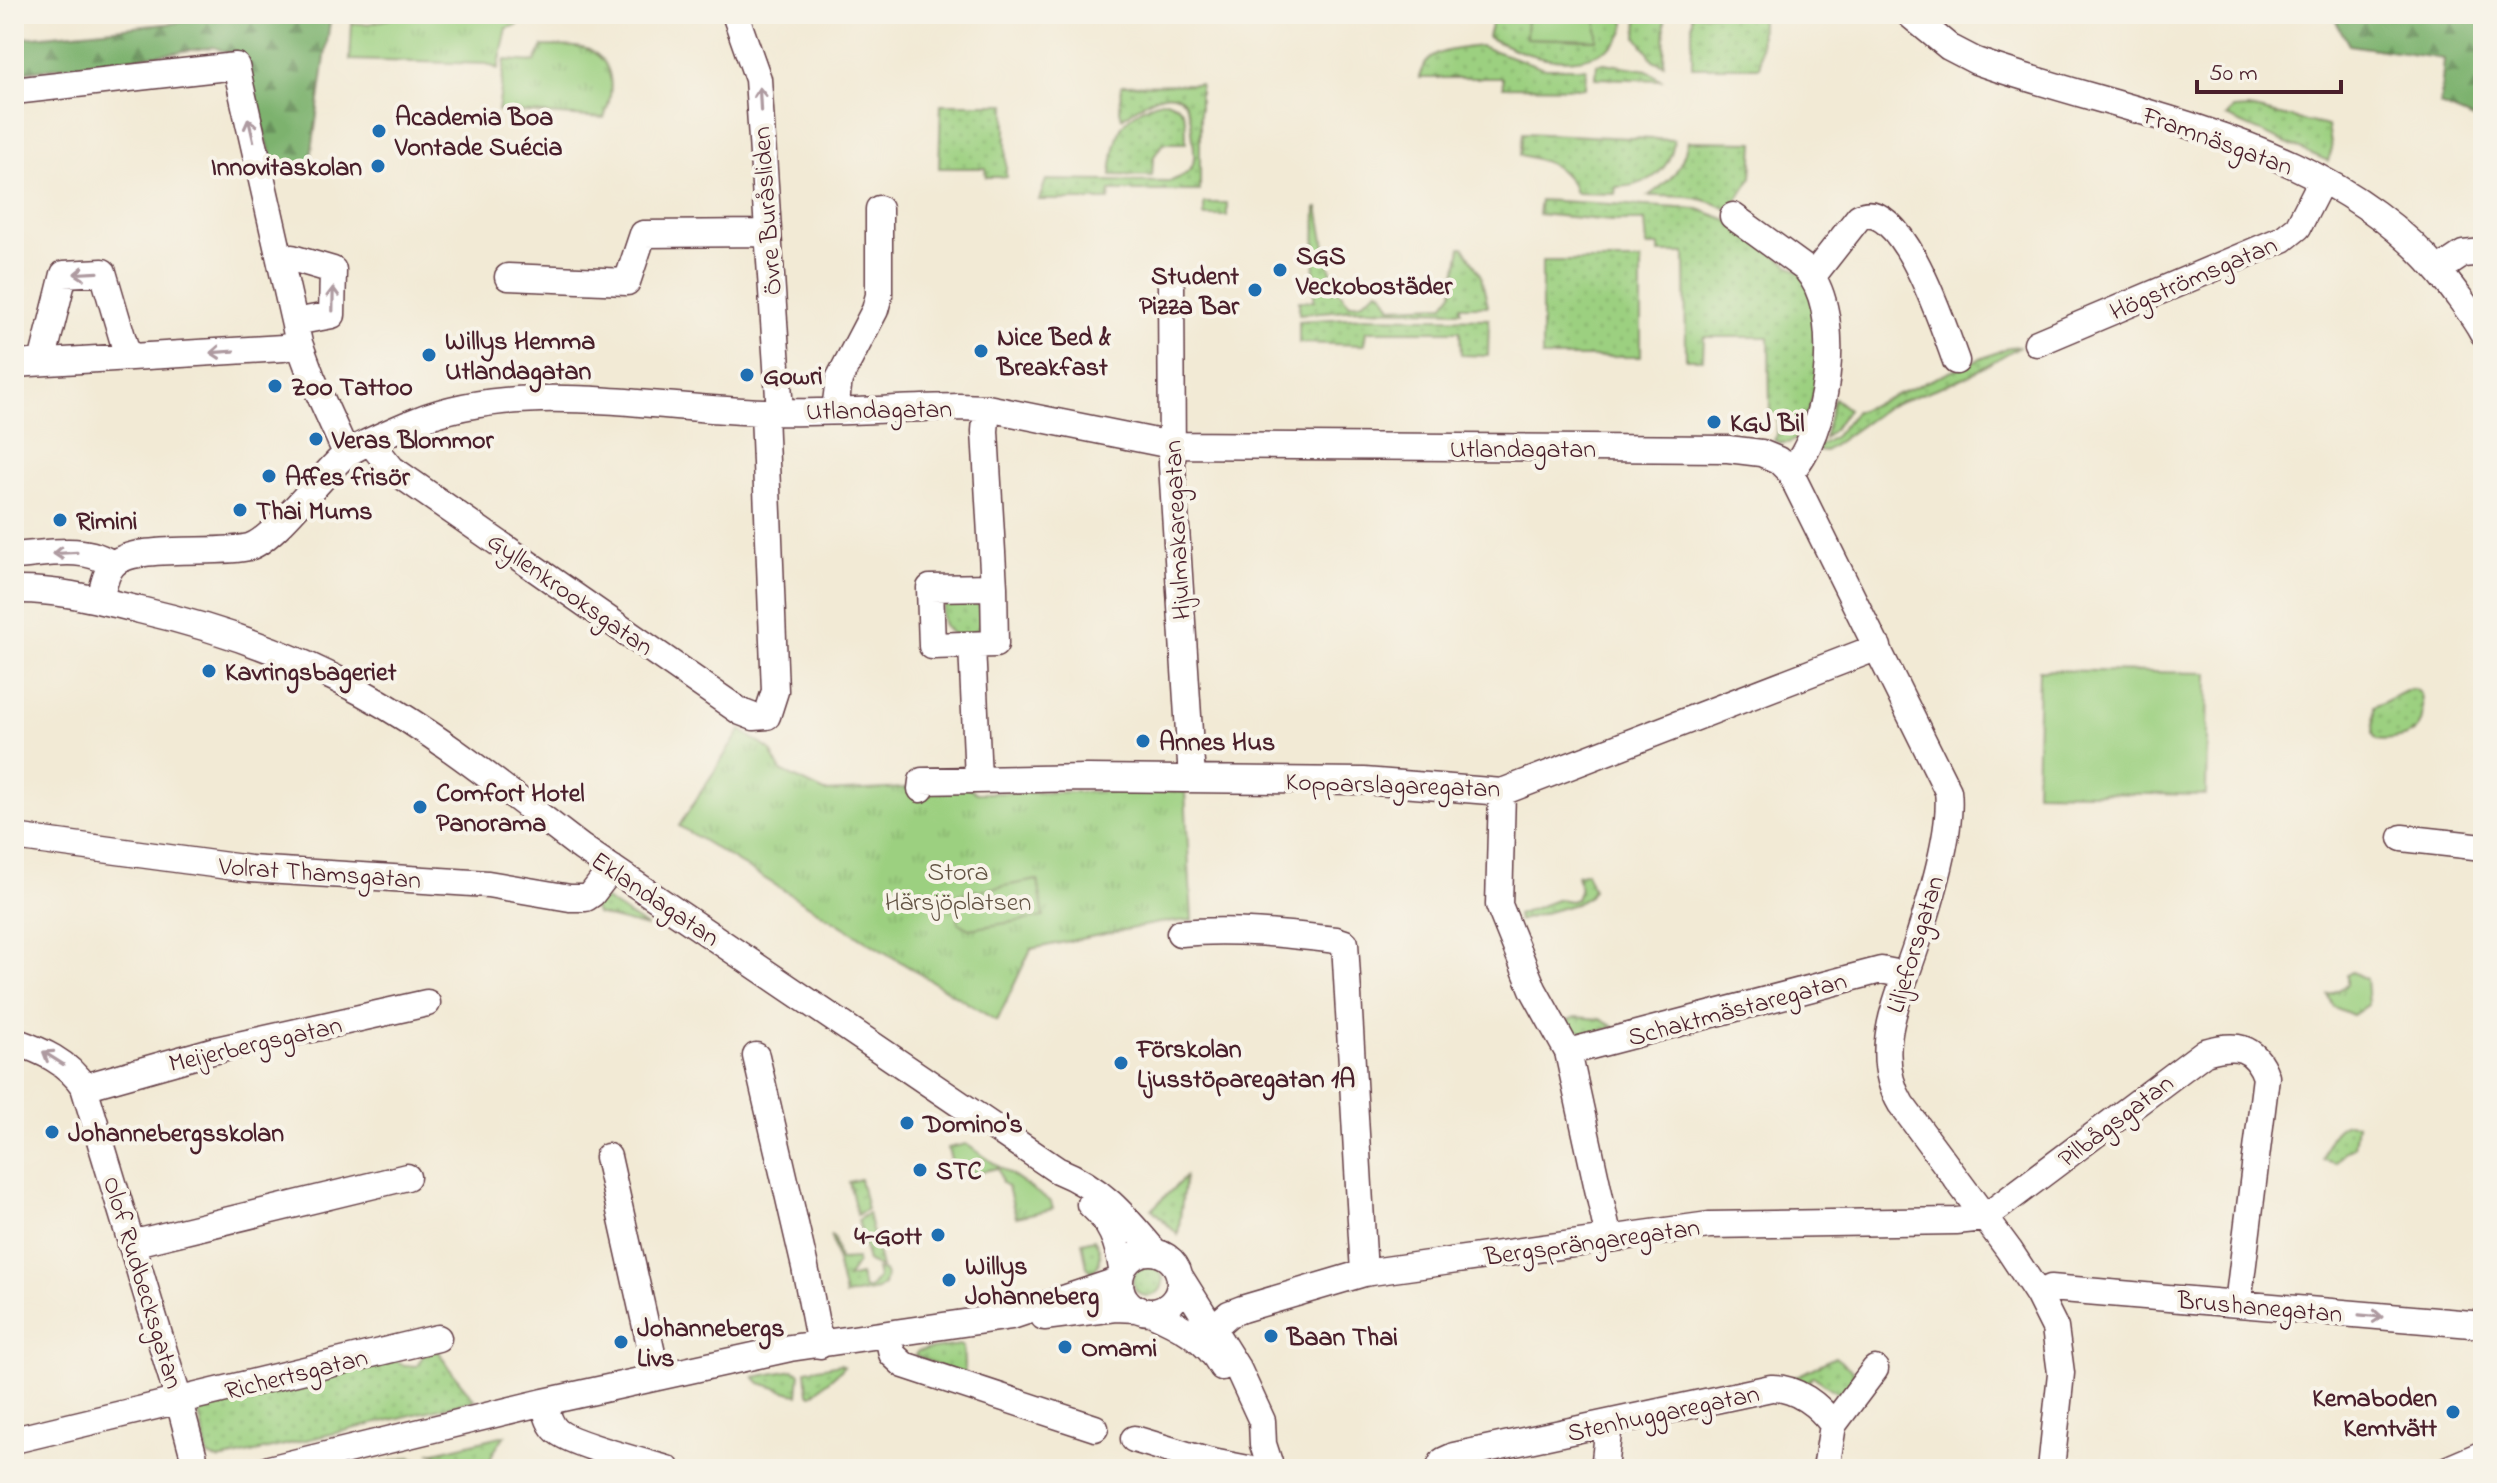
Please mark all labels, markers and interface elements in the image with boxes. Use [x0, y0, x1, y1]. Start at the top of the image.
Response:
scale bar [2197, 44, 2341, 94]
text: 50 m [2209, 57, 2258, 92]
one-way arrow [752, 86, 767, 113]
street label: Framnäsgatan [2135, 98, 2298, 188]
place label: Academia Boa Vontade Suécia [394, 100, 563, 168]
one-way arrow [243, 118, 258, 143]
marker: Academia Boa Vontade Suécia [370, 122, 388, 140]
street label: Övre Buråsliden [744, 125, 794, 296]
place label: Innovitaskolan [211, 150, 362, 188]
marker: Innovitaskolan [369, 157, 387, 175]
street label: Högströmsgatan [2105, 227, 2284, 332]
place label: SGS Veckobostäder [1295, 239, 1453, 307]
place label: Student Pizza Bar [1139, 259, 1240, 327]
marker: SGS Veckobostäder [1271, 261, 1289, 279]
one-way arrow [73, 265, 100, 280]
marker: Student Pizza Bar [1246, 281, 1264, 299]
one-way arrow [325, 286, 340, 313]
place label: Nice Bed & Breakfast [996, 320, 1111, 388]
place label: Willys Hemma Utlandagatan [445, 324, 595, 393]
marker: Nice Bed & Breakfast [972, 342, 990, 360]
one-way arrow [209, 344, 236, 359]
marker: Willys Hemma Utlandagatan [420, 346, 438, 364]
place label: Gowri [763, 359, 823, 397]
marker: Gowri [738, 366, 756, 384]
place label: Zoo Tattoo [291, 370, 413, 408]
marker: Zoo Tattoo [266, 377, 284, 395]
street label: Utlandagatan [806, 392, 953, 432]
place label: KGJ Bil [1730, 406, 1805, 444]
marker: KGJ Bil [1705, 413, 1723, 431]
place label: Veras Blommor [331, 423, 494, 461]
marker: Veras Blommor [307, 430, 325, 448]
street label: Utlandagatan [1450, 432, 1596, 470]
street label: Hjulmakaregatan [1155, 439, 1203, 621]
place label: Affes frisör [285, 460, 411, 498]
marker: Affes frisör [260, 467, 278, 485]
place label: Thai Mums [256, 494, 372, 532]
marker: Thai Mums [231, 501, 249, 519]
place label: Rimini [76, 504, 137, 542]
marker: Rimini [51, 511, 69, 529]
street label: Gyllenkrooksgatan [478, 524, 660, 667]
one-way arrow [52, 546, 79, 561]
place label: Kavringsbageriet [225, 655, 397, 694]
marker: Kavringsbageriet [200, 662, 218, 680]
place label: Annes Hus [1159, 725, 1275, 763]
marker: Annes Hus [1134, 732, 1152, 750]
street label: Kopparslagaregatan [1285, 764, 1501, 810]
place label: Comfort Hotel Panorama [436, 776, 585, 844]
marker: Comfort Hotel Panorama [411, 798, 429, 816]
street label: Eklandagatan [582, 843, 726, 958]
street label: Volrat Thamsgatan [216, 849, 422, 901]
park label: Stora Härsjöplatsen [885, 855, 1031, 923]
street label: Liljeforsgatan [1878, 871, 1956, 1018]
street label: Schaktmästaregatan [1624, 963, 1851, 1058]
street label: Meijerbergsgatan [165, 1008, 346, 1084]
place label: Förskolan Ljusstöparegatan 1A [1135, 1032, 1355, 1101]
one-way arrow [43, 1050, 65, 1067]
marker: Förskolan Ljusstöparegatan 1A [1112, 1054, 1130, 1072]
street label: Pilbågsgatan [2051, 1066, 2183, 1179]
place label: Domino's [922, 1107, 1023, 1145]
marker: Domino's [898, 1114, 916, 1132]
place label: Johannebergsskolan [68, 1116, 284, 1155]
marker: Johannebergsskolan [43, 1123, 61, 1141]
place label: STC [936, 1154, 982, 1192]
marker: STC [911, 1161, 929, 1179]
street label: Olof Rudbecksgatan [91, 1172, 191, 1394]
street label: Bergsprängaregatan [1481, 1210, 1703, 1278]
place label: 4-Gott [854, 1219, 922, 1257]
marker: 4-Gott [929, 1226, 947, 1244]
place label: Willys Johanneberg [965, 1249, 1100, 1318]
marker: Willys Johanneberg [940, 1271, 958, 1289]
street label: Brushanegatan [2175, 1283, 2344, 1335]
one-way arrow [2357, 1309, 2384, 1324]
place label: Johannebergs Livs [637, 1311, 784, 1379]
place label: Baan Thai [1286, 1320, 1398, 1358]
marker: Baan Thai [1262, 1327, 1280, 1345]
place label: Omami [1081, 1331, 1157, 1369]
marker: Johannebergs Livs [612, 1333, 630, 1351]
marker: Omami [1056, 1338, 1074, 1356]
street label: Richertsgatan [221, 1340, 372, 1412]
street label: Stenhuggaregatan [1564, 1376, 1763, 1454]
place label: Kemaboden Kemtvätt [2312, 1381, 2437, 1449]
marker: Kemaboden Kemtvätt [2444, 1403, 2462, 1421]

